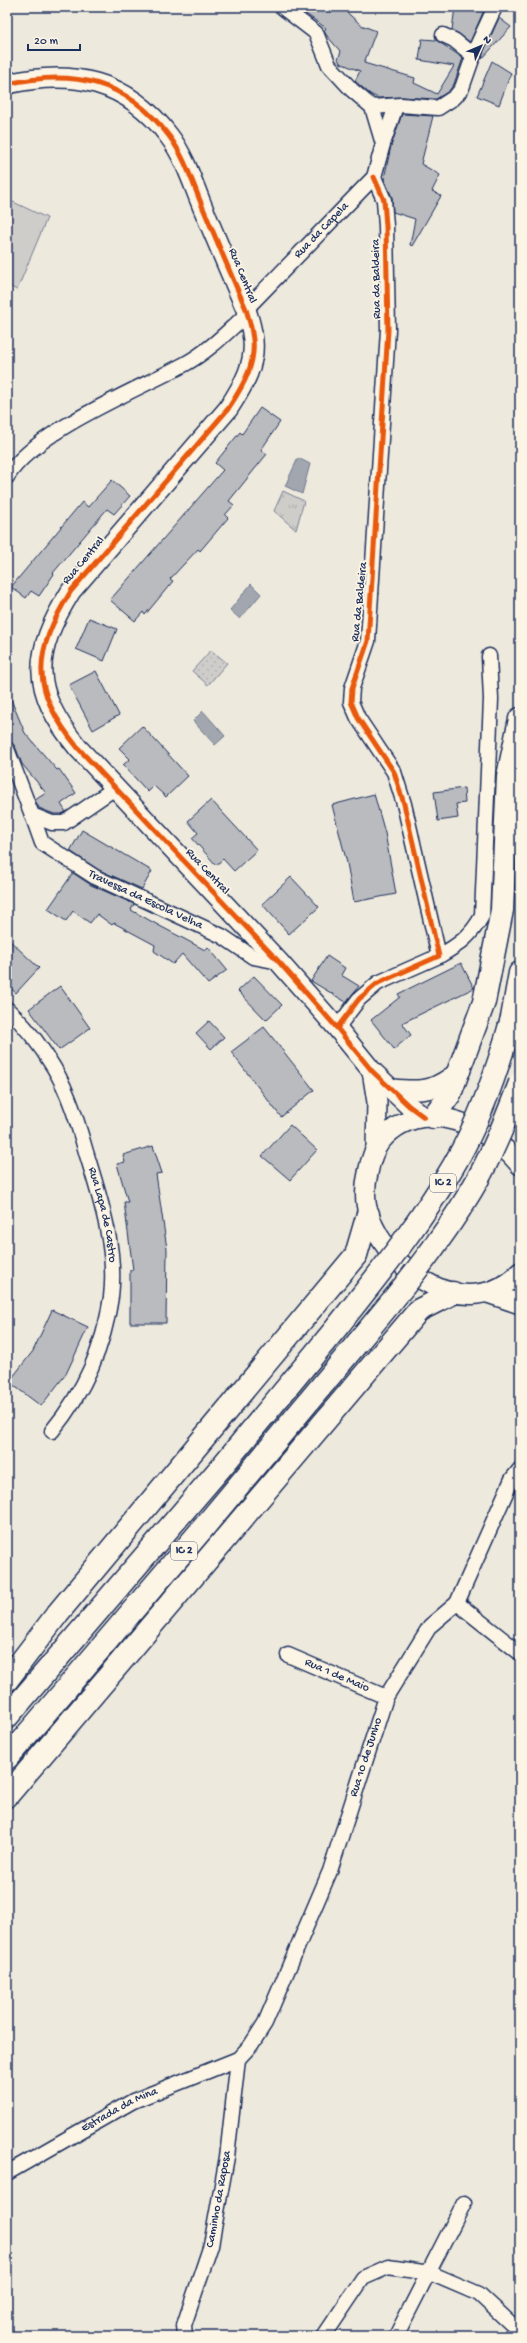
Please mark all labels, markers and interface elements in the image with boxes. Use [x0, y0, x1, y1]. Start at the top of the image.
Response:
scale bar [28, 26, 80, 52]
north arrow [461, 26, 501, 66]
text: N [480, 34, 494, 47]
text: 20 m [34, 35, 59, 49]
street label: Rua da Capela [292, 200, 352, 262]
street label: Rua da Baldeira [369, 238, 385, 319]
street label: Rua Central [225, 246, 260, 306]
street label: Rua Central [60, 534, 108, 588]
street label: Rua da Baldeira [349, 561, 371, 643]
street label: Rua Central [182, 846, 232, 898]
street label: Travessa da Escola Velha [84, 867, 205, 933]
street label: Rua Lapa de Castro [84, 1166, 119, 1263]
road number: IC 2 [430, 1174, 456, 1192]
road number: IC 2 [171, 1542, 197, 1560]
street label: Rua 1 de Maio [302, 1656, 371, 1696]
street label: Rua 10 de Junho [347, 1716, 386, 1799]
street label: Estrada da Mina [79, 2085, 160, 2136]
street label: Caminho da Raposa [204, 2150, 235, 2249]

